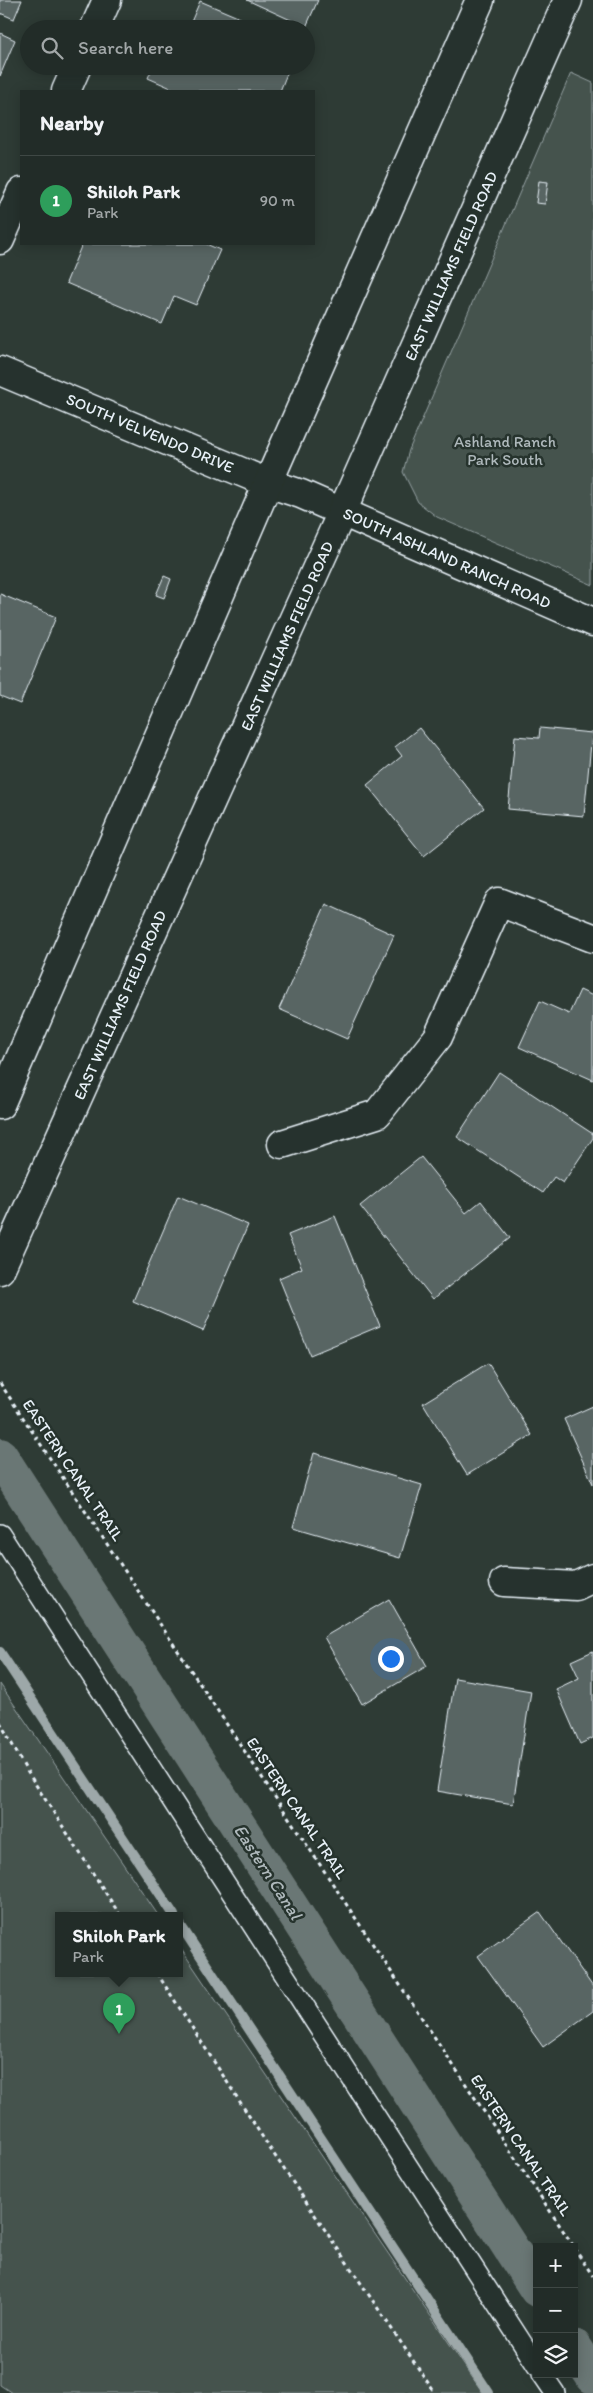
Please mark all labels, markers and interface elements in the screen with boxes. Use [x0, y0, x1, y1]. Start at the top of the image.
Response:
search box [20, 20, 315, 75]
icon: search [38, 34, 66, 62]
text: Search here [78, 36, 173, 59]
text: Nearby [40, 110, 104, 135]
street label: EAST WILLIAMS FIELD ROAD [401, 168, 501, 364]
text: Shiloh Park [87, 180, 180, 203]
text: 1 [52, 191, 60, 210]
text: 90 m [260, 191, 295, 210]
text: Park [87, 203, 118, 222]
street label: SOUTH VELVENDO DRIVE [63, 389, 237, 477]
park label: Ashland Ranch Park South [454, 432, 556, 469]
street label: SOUTH ASHLAND RANCH ROAD [340, 503, 554, 613]
street label: EAST WILLIAMS FIELD ROAD [237, 538, 337, 734]
street label: EAST WILLIAMS FIELD ROAD [70, 907, 170, 1103]
street label: EASTERN CANAL TRAIL [19, 1396, 127, 1544]
your location [378, 1646, 404, 1672]
street label: EASTERN CANAL TRAIL [243, 1734, 351, 1882]
water label: Eastern Canal [229, 1820, 308, 1925]
popup [55, 1912, 183, 1977]
text: Shiloh Park [72, 1924, 166, 1947]
text: Park [72, 1947, 104, 1966]
pin: 1 [103, 1993, 135, 2034]
street label: EASTERN CANAL TRAIL [467, 2071, 575, 2219]
map controls [533, 2243, 578, 2378]
button: + [533, 2243, 578, 2288]
button: − [533, 2288, 578, 2333]
button: layers [533, 2333, 578, 2378]

